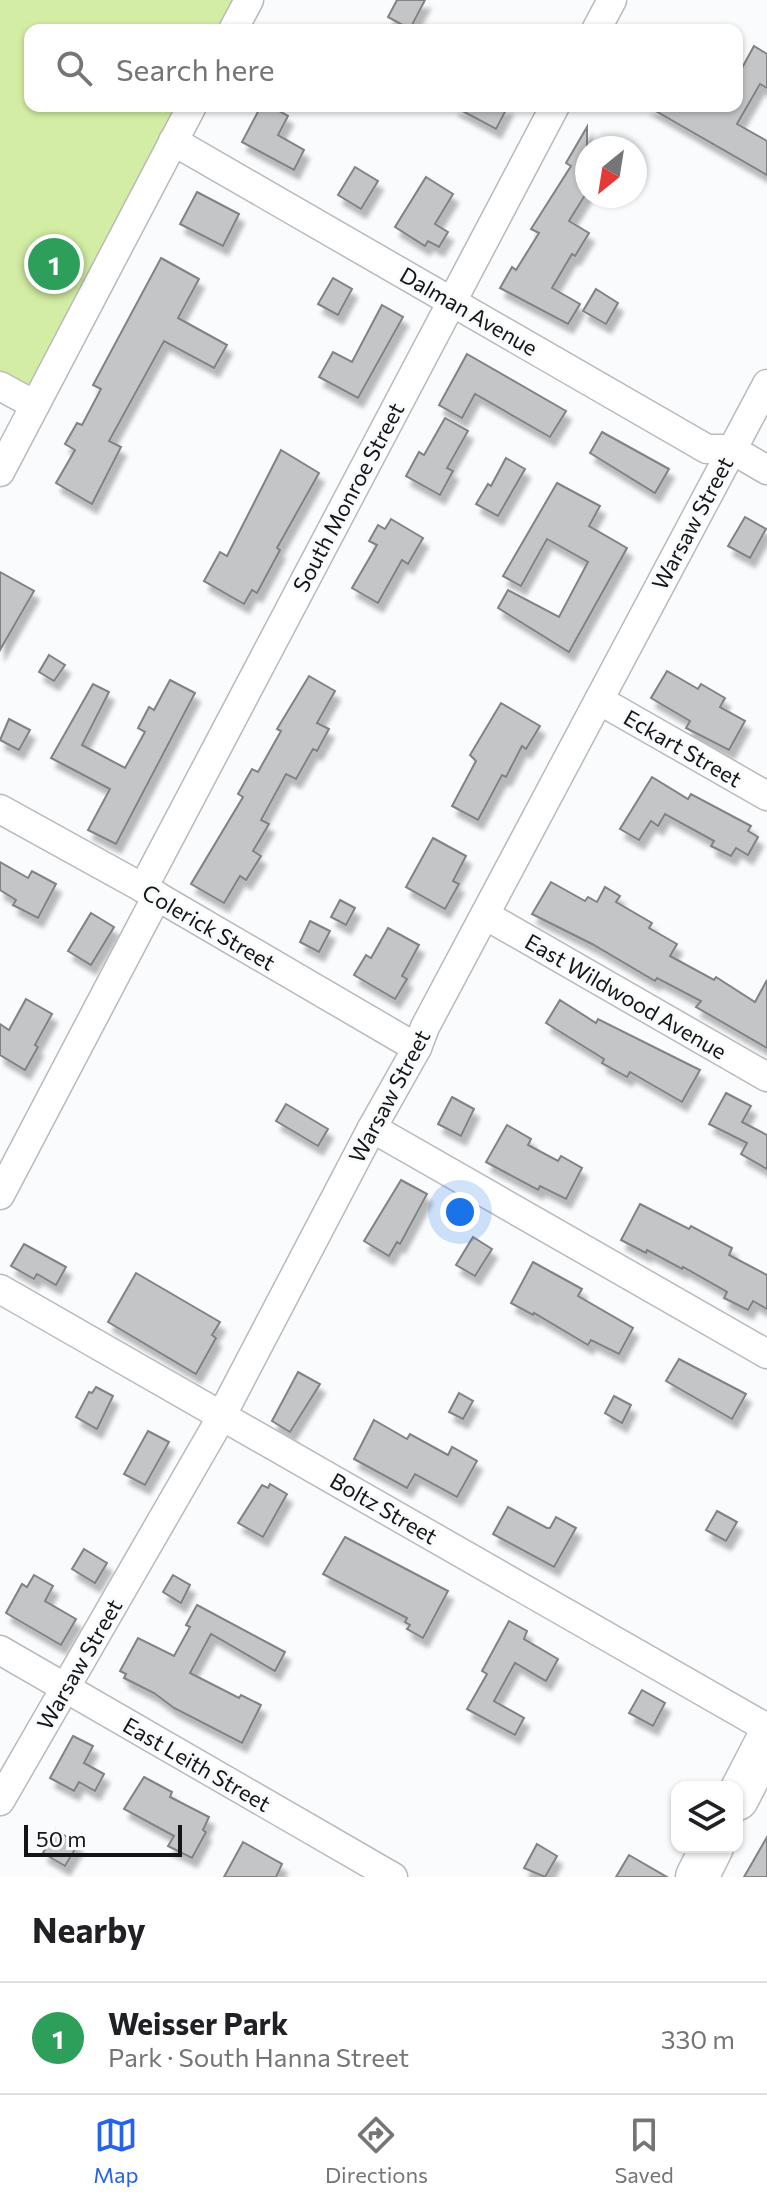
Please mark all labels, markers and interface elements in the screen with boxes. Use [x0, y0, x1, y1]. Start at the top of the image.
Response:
search box [24, 24, 743, 112]
icon: search [52, 46, 96, 90]
text: Search here [116, 50, 275, 87]
north arrow [575, 136, 647, 208]
pin: 1 [28, 234, 80, 294]
street label: Dalman Avenue [395, 261, 543, 361]
street label: South Monroe Street [287, 398, 409, 596]
street label: Warsaw Street [646, 452, 738, 594]
street label: Eckart Street [619, 703, 747, 793]
street label: Colerick Street [138, 878, 280, 976]
street label: East Wildwood Avenue [521, 927, 731, 1065]
street label: Warsaw Street [343, 1025, 435, 1167]
your location [440, 1192, 480, 1232]
street label: Boltz Street [326, 1466, 442, 1550]
street label: Warsaw Street [31, 1594, 127, 1734]
street label: East Leith Street [119, 1711, 275, 1817]
map controls [671, 1781, 743, 1853]
button: layers [671, 1781, 743, 1853]
scale bar [24, 1821, 182, 1857]
text: 50 m [36, 1825, 86, 1852]
text: Nearby [32, 1908, 146, 1950]
text: Weisser Park [108, 2004, 288, 2041]
text: 1 [52, 2023, 64, 2054]
text: 330 m [661, 2023, 735, 2054]
text: Park · South Hanna Street [108, 2041, 409, 2072]
tab: Map [93, 2113, 139, 2188]
tab: Directions [325, 2113, 428, 2188]
tab: Saved [614, 2113, 674, 2188]

